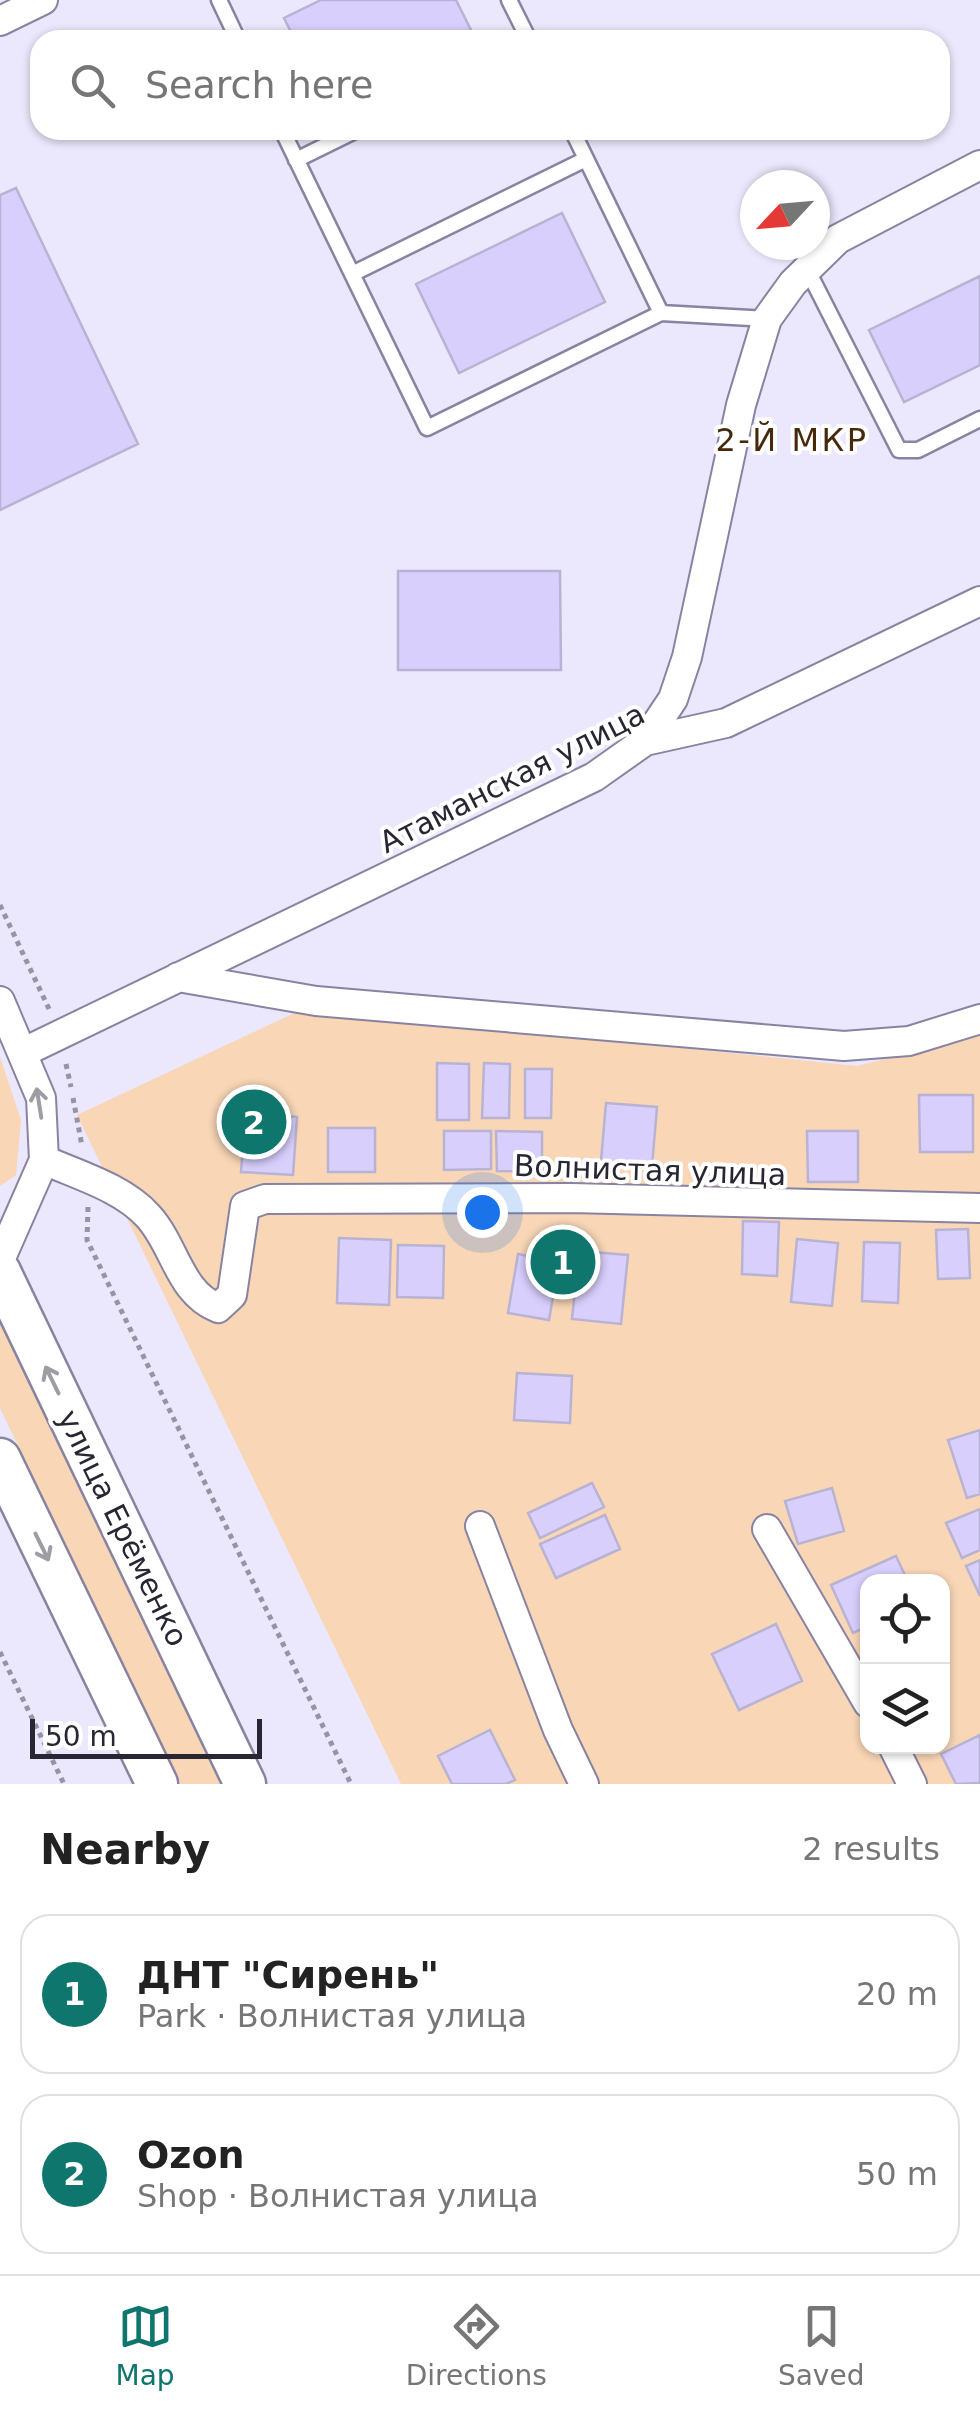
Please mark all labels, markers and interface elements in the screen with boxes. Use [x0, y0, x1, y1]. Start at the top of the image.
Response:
search box [30, 30, 950, 140]
icon: search [65, 58, 120, 113]
text: Search here [145, 63, 373, 107]
north arrow [740, 170, 830, 260]
district label: 2-Й МКР [715, 421, 869, 459]
street label: Атаманская улица [374, 696, 650, 860]
pin: 2 [222, 1084, 286, 1160]
one-way arrow [30, 1087, 48, 1119]
street label: Волнистая улица [513, 1148, 787, 1192]
your location [457, 1187, 508, 1238]
pin: 1 [530, 1224, 596, 1300]
one-way arrow [42, 1366, 61, 1396]
street label: улица Ерёменко [51, 1404, 195, 1652]
one-way arrow [34, 1531, 53, 1561]
map controls [860, 1574, 950, 1754]
button: locate [860, 1574, 950, 1664]
button: layers [860, 1664, 950, 1754]
scale bar [30, 1714, 262, 1758]
text: 50 m [45, 1720, 117, 1753]
text: Nearby [40, 1825, 210, 1874]
text: 2 results [802, 1830, 940, 1868]
text: ДНТ "Сирень" [137, 1953, 439, 1997]
text: 1 [63, 1975, 86, 2013]
text: 20 m [856, 1975, 938, 2013]
text: Park · Волнистая улица [137, 1997, 527, 2035]
text: Ozon [137, 2133, 245, 2177]
text: 2 [63, 2155, 86, 2193]
text: 50 m [856, 2155, 938, 2193]
text: Shop · Волнистая улица [137, 2177, 539, 2215]
tab: Map [116, 2299, 175, 2392]
tab: Directions [406, 2299, 547, 2392]
tab: Saved [778, 2299, 864, 2392]

